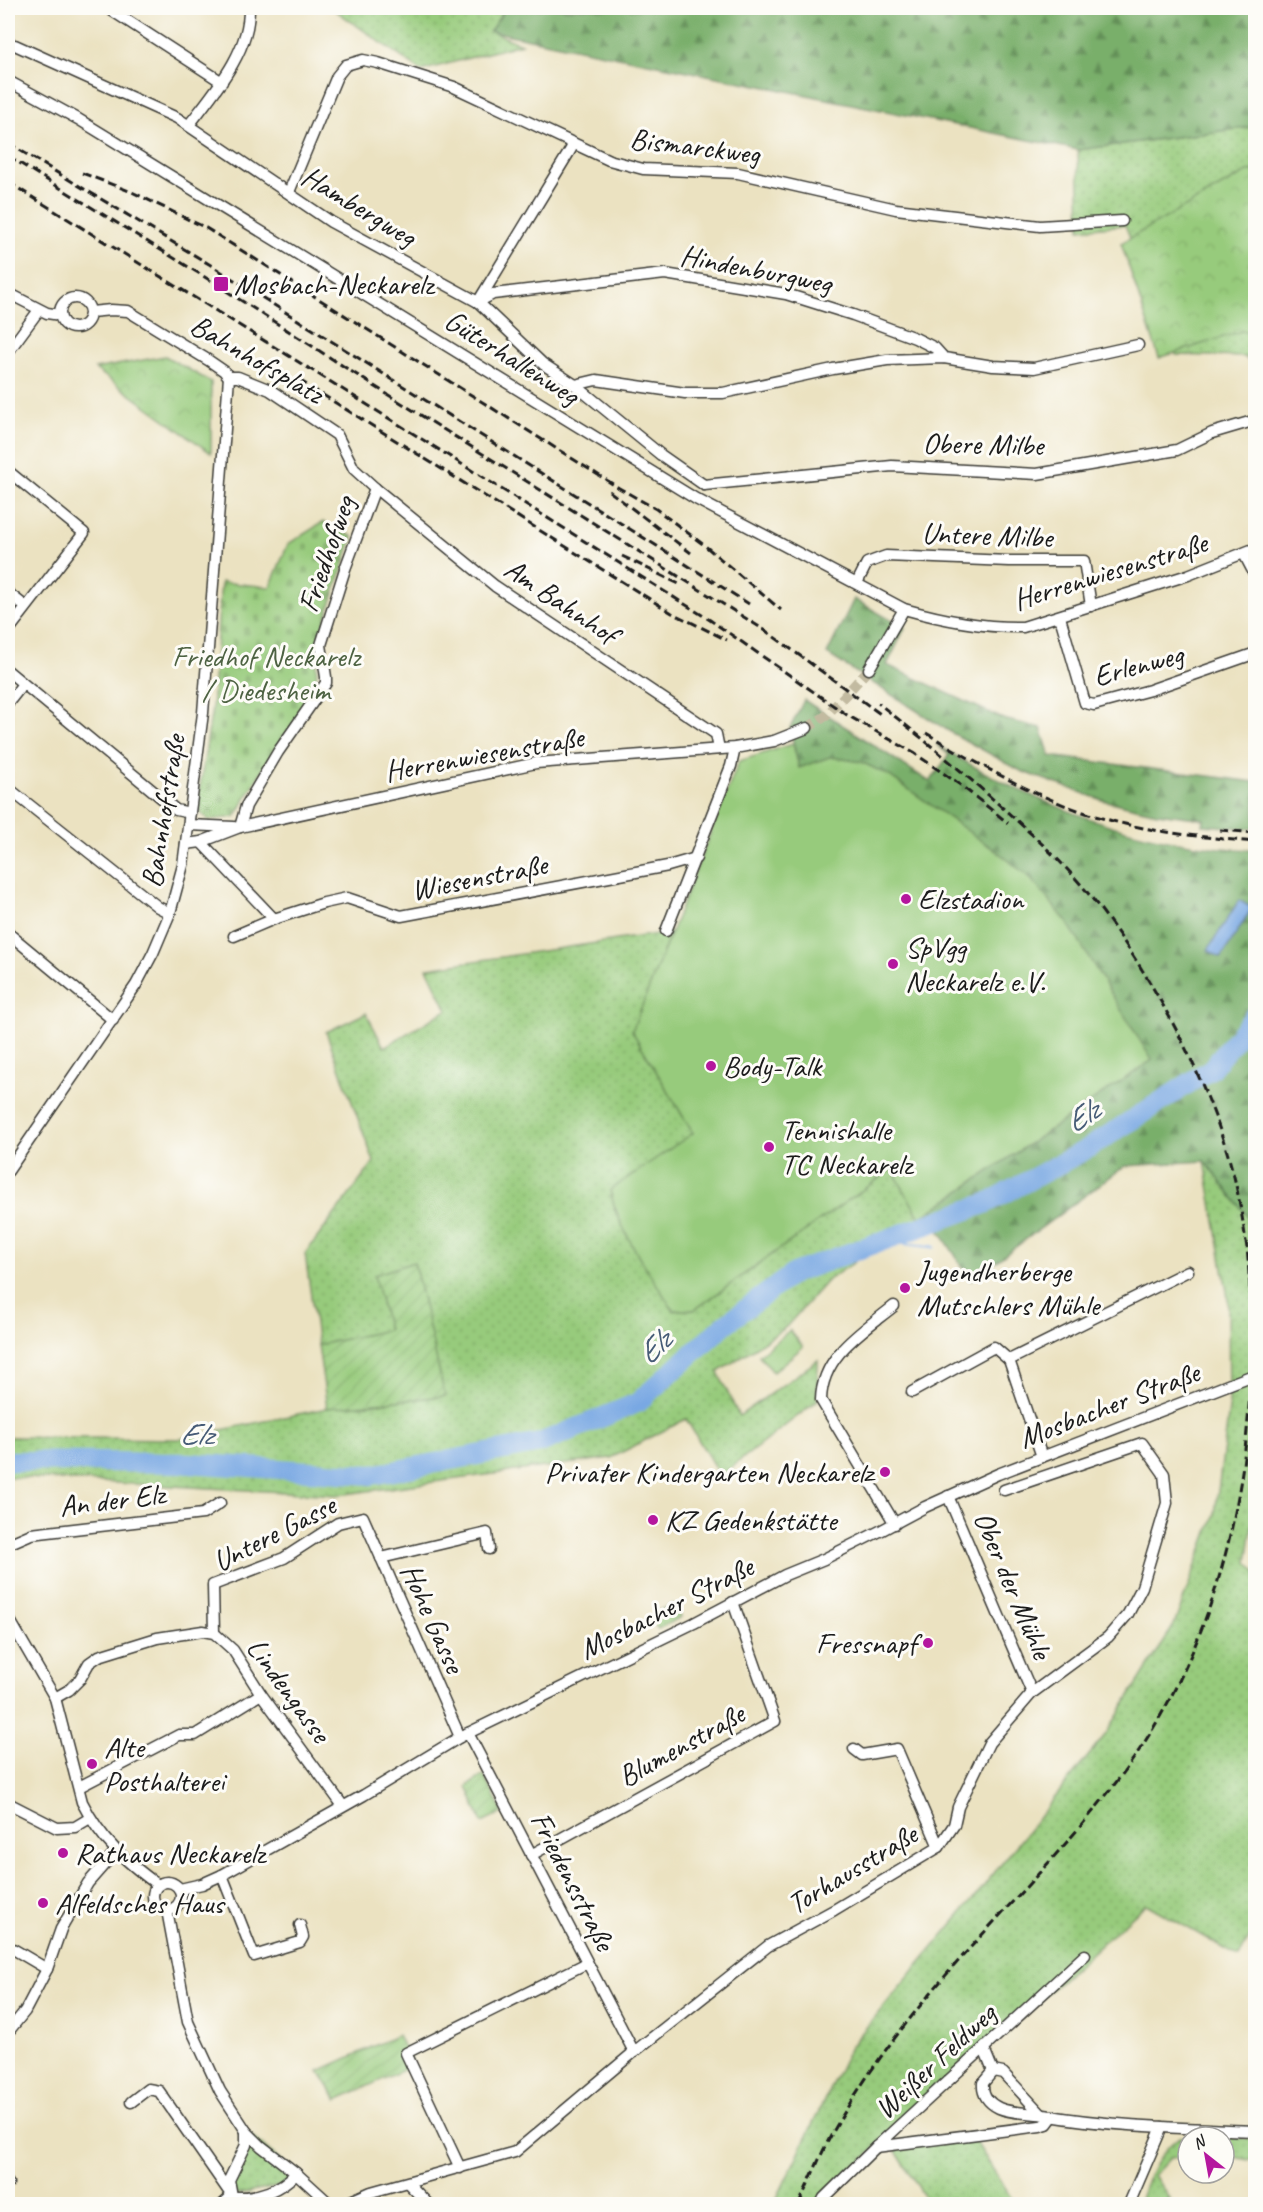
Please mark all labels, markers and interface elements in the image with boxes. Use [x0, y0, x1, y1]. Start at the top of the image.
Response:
street label: Bismarckweg [628, 119, 763, 173]
street label: Hambergweg [295, 157, 425, 256]
street label: Hindenburgweg [677, 236, 837, 303]
place label: Mosbach-Neckarelz [234, 265, 436, 303]
marker: Mosbach-Neckarelz [212, 275, 230, 293]
street label: Güterhallenweg [438, 301, 588, 414]
street label: Bahnhofsplatz [184, 306, 332, 413]
street label: Obere Milbe [922, 424, 1046, 464]
street label: Friedhofweg [288, 489, 364, 617]
street label: Untere Milbe [921, 514, 1055, 556]
street label: Herrenwiesenstraße [1008, 523, 1214, 619]
street label: Am Bahnhof [497, 549, 630, 656]
street label: Erlenweg [1089, 634, 1189, 695]
park label: Friedhof Neckarelz / Diedesheim [172, 637, 362, 709]
street label: Herrenwiesenstraße [382, 717, 588, 790]
street label: Bahnhofstraße [132, 730, 194, 890]
street label: Wiesenstraße [408, 845, 552, 909]
place label: Elzstadion [918, 880, 1025, 918]
marker: Elzstadion [899, 892, 913, 906]
place label: SpVgg Neckarelz e.V. [905, 928, 1045, 1000]
marker: SpVgg Neckarelz e.V. [886, 957, 900, 971]
place label: Body-Talk [723, 1047, 823, 1085]
marker: Body-Talk [704, 1059, 718, 1073]
water label: Elz [1057, 1087, 1111, 1142]
place label: Tennishalle TC Neckarelz [781, 1111, 914, 1183]
marker: Tennishalle TC Neckarelz [762, 1140, 776, 1154]
place label: Jugendherberge Mutschlers Mühle [915, 1252, 1101, 1324]
marker: Jugendherberge Mutschlers Mühle [898, 1281, 912, 1295]
water label: Elz [628, 1318, 683, 1373]
street label: Mosbacher Straße [1013, 1352, 1207, 1457]
water label: Elz [179, 1413, 218, 1455]
place label: Privater Kindergarten Neckarelz [545, 1453, 877, 1491]
marker: Privater Kindergarten Neckarelz [878, 1465, 892, 1479]
street label: An der Elz [57, 1474, 169, 1525]
street label: Untere Gasse [206, 1485, 344, 1580]
place label: KZ Gedenkstätte [665, 1501, 839, 1539]
street label: Ober der Mühle [965, 1505, 1062, 1667]
marker: KZ Gedenkstätte [646, 1513, 660, 1527]
street label: Mosbacher Straße [573, 1547, 761, 1668]
street label: Hohe Gasse [392, 1557, 475, 1681]
place label: Fressnapf [816, 1624, 923, 1662]
street label: Lindengasse [238, 1630, 341, 1752]
marker: Fressnapf [921, 1636, 935, 1650]
street label: Blumenstraße [611, 1694, 753, 1795]
place label: Alte Posthalterei [104, 1728, 228, 1800]
marker: Alte Posthalterei [85, 1757, 99, 1771]
street label: Friedensstraße [522, 1805, 625, 1959]
street label: Torhausstraße [780, 1814, 926, 1923]
place label: Rathaus Neckarelz [75, 1834, 267, 1872]
marker: Rathaus Neckarelz [56, 1846, 70, 1860]
place label: Alfeldsches Haus [55, 1884, 226, 1922]
marker: Alfeldsches Haus [36, 1896, 50, 1910]
street label: Weißer Feldweg [866, 1993, 1005, 2127]
north arrow [1176, 2125, 1236, 2185]
text: N [1189, 2130, 1211, 2154]

